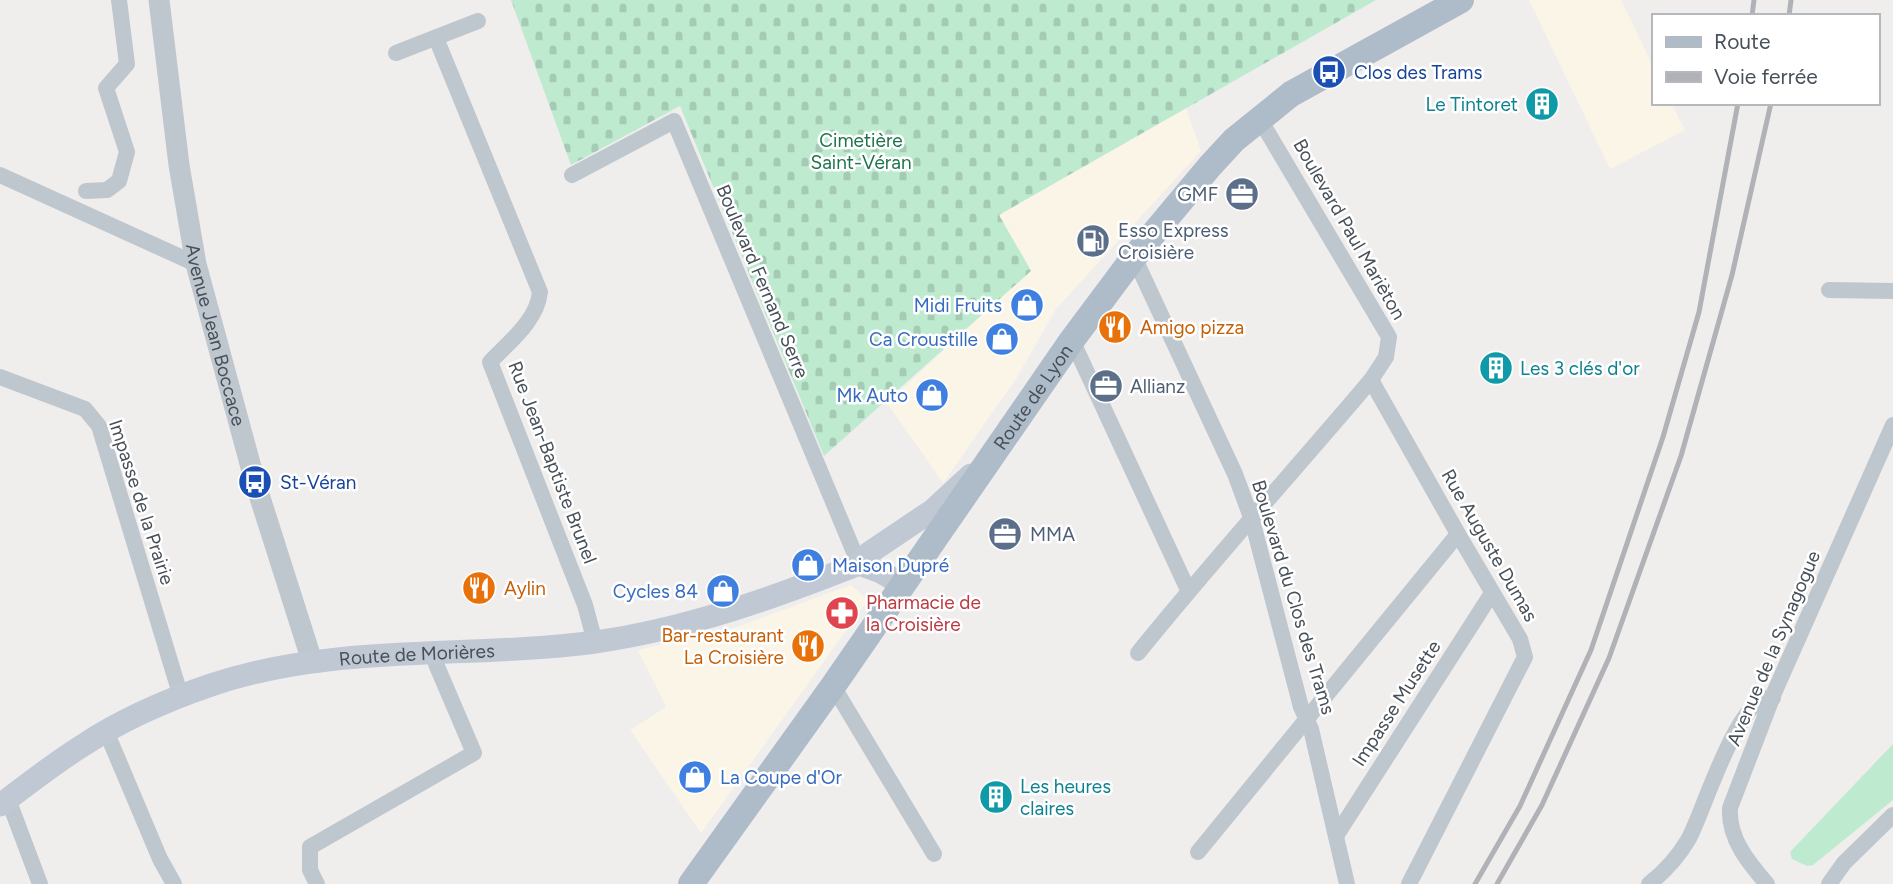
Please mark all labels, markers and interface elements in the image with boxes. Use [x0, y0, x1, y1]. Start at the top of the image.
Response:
legend [1652, 14, 1879, 105]
text: Route [1714, 29, 1770, 54]
bus stop icon: Clos des Trams [1310, 53, 1348, 91]
place label: Clos des Trams [1354, 61, 1482, 84]
text: Voie ferrée [1714, 64, 1818, 89]
building icon: Le Tintoret [1523, 85, 1561, 123]
place label: Le Tintoret [1425, 93, 1518, 116]
park label: Cimetière Saint-Véran [811, 129, 912, 174]
street label: Boulevard Paul Marièton [1288, 135, 1411, 324]
office icon: GMF [1223, 175, 1261, 213]
street label: Boulevard Fernand Serre [711, 181, 814, 381]
place label: GMF [1177, 183, 1218, 206]
place label: Esso Express Croisière [1118, 219, 1229, 264]
fuel station icon: Esso Express Croisière [1074, 222, 1112, 260]
street label: Avenue Jean Boccace [181, 242, 250, 429]
shop icon: Midi Fruits [1008, 286, 1046, 324]
place label: Midi Fruits [914, 294, 1002, 317]
restaurant icon: Amigo pizza [1096, 308, 1134, 346]
place label: Amigo pizza [1140, 316, 1244, 339]
shop icon: Ca Croustille [983, 320, 1021, 358]
place label: Ca Croustille [869, 328, 978, 351]
street label: Route de Lyon [989, 340, 1078, 454]
building icon: Les 3 clés d'or [1477, 349, 1515, 387]
place label: Les 3 clés d'or [1520, 357, 1640, 380]
street label: Rue Jean-Baptiste Brunel [503, 358, 602, 567]
office icon: Allianz [1087, 367, 1125, 405]
place label: Allianz [1130, 375, 1185, 398]
shop icon: Mk Auto [913, 376, 951, 414]
place label: Mk Auto [836, 384, 908, 407]
street label: Impasse de la Prairie [104, 417, 179, 588]
bus stop icon: St-Véran [236, 463, 274, 501]
street label: Rue Auguste Dumas [1437, 465, 1543, 626]
place label: St-Véran [280, 471, 356, 494]
street label: Boulevard du Clos des Trams [1247, 477, 1340, 717]
office icon: MMA [986, 515, 1024, 553]
place label: MMA [1030, 523, 1075, 546]
shop icon: Maison Dupré [789, 546, 827, 584]
street label: Avenue de la Synagogue [1722, 547, 1825, 749]
place label: Maison Dupré [832, 554, 949, 577]
restaurant icon: Aylin [460, 569, 498, 607]
shop icon: Cycles 84 [704, 572, 742, 610]
place label: Aylin [504, 577, 546, 600]
place label: Cycles 84 [613, 580, 698, 603]
place label: Pharmacie de la Croisière [866, 591, 981, 636]
pharmacy icon: Pharmacie de la Croisière [823, 594, 861, 632]
place label: Bar-restaurant La Croisière [661, 624, 784, 669]
restaurant icon: Bar-restaurant La Croisière [789, 627, 827, 665]
street label: Impasse Musette [1347, 636, 1446, 771]
street label: Route de Morières [338, 639, 495, 671]
shop icon: La Coupe d'Or [676, 758, 714, 796]
place label: La Coupe d'Or [720, 766, 843, 789]
place label: Les heures claires [1020, 775, 1111, 820]
building icon: Les heures claires [977, 778, 1015, 816]

